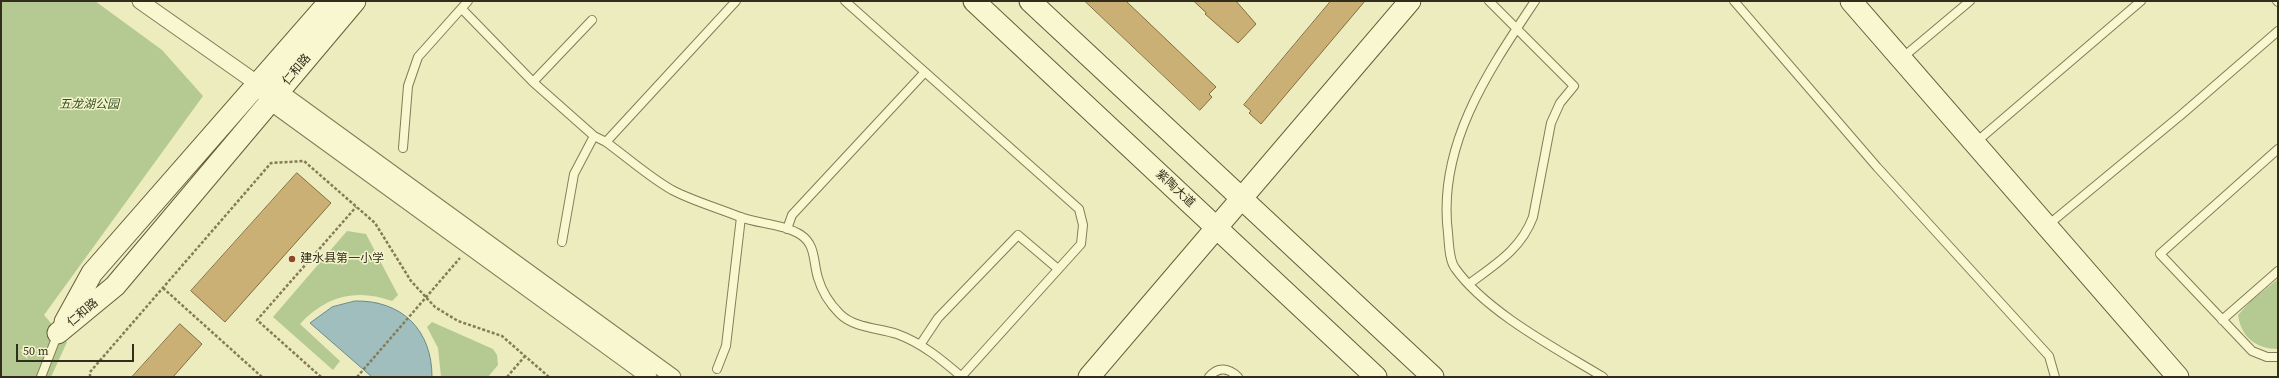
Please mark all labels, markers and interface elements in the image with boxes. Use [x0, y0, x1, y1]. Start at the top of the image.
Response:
street label: 仁和路 [280, 52, 314, 88]
park label: 五龙湖公园 [59, 98, 119, 112]
street label: 紫陶大道 [1153, 167, 1197, 211]
place label: 建水县第一小学 [300, 252, 384, 266]
marker: 建水县第一小学 [287, 254, 297, 264]
street label: 仁和路 [65, 296, 101, 330]
scale bar [18, 336, 136, 362]
text: 50 m [23, 343, 49, 359]

